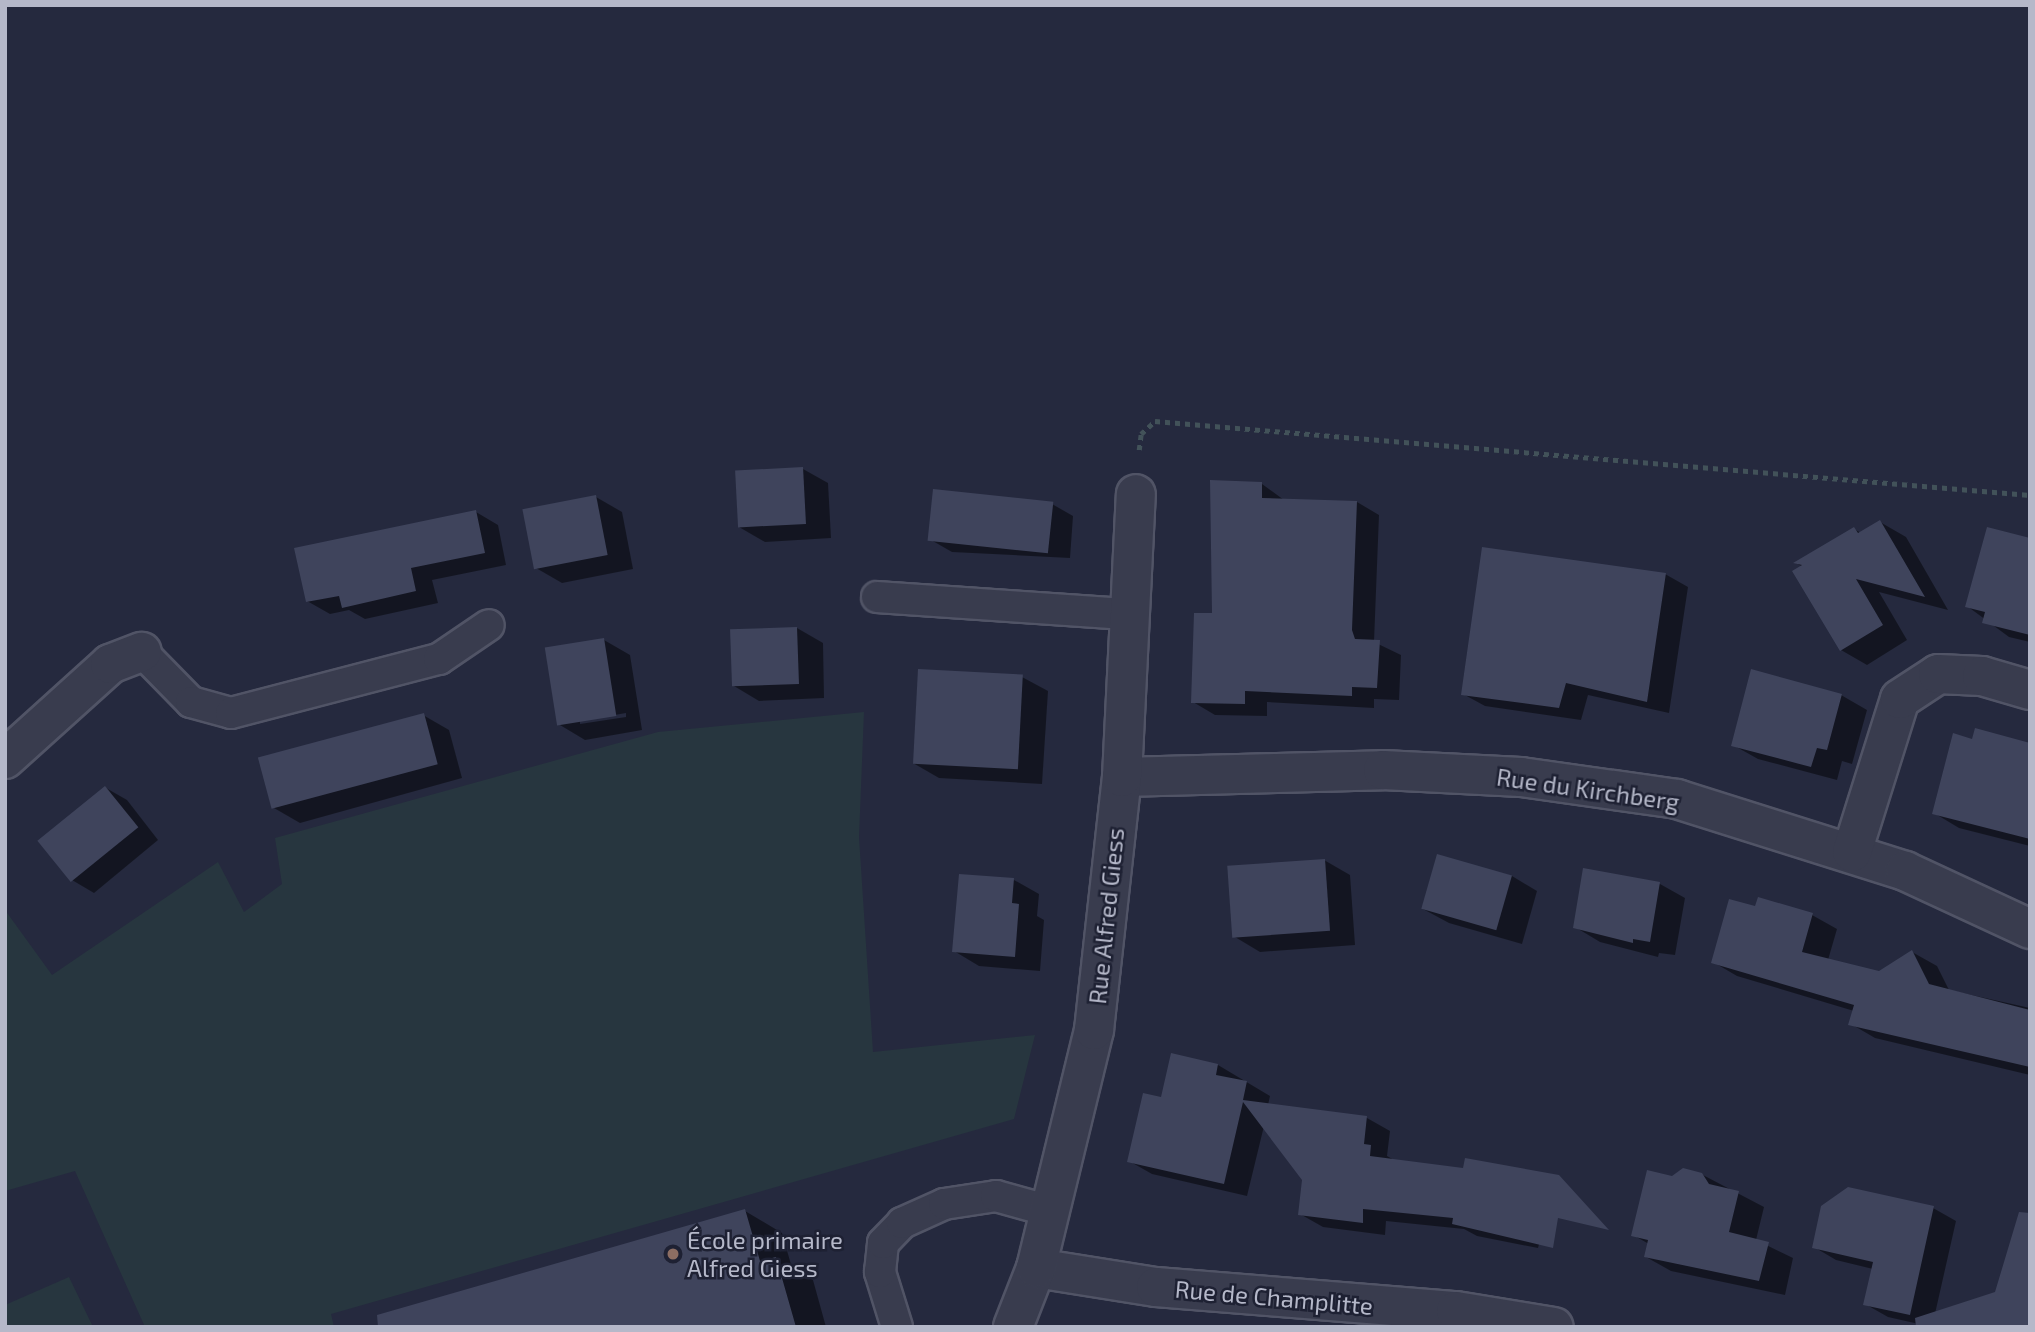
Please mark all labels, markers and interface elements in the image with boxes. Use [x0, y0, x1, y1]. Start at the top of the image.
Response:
street label: Rue du Kirchberg [1495, 762, 1681, 816]
street label: Rue Alfred Giess [1082, 826, 1130, 1006]
place label: École primaire Alfred Giess [687, 1226, 843, 1282]
marker: École primaire Alfred Giess [665, 1246, 681, 1262]
street label: Rue de Champlitte [1174, 1274, 1374, 1320]

